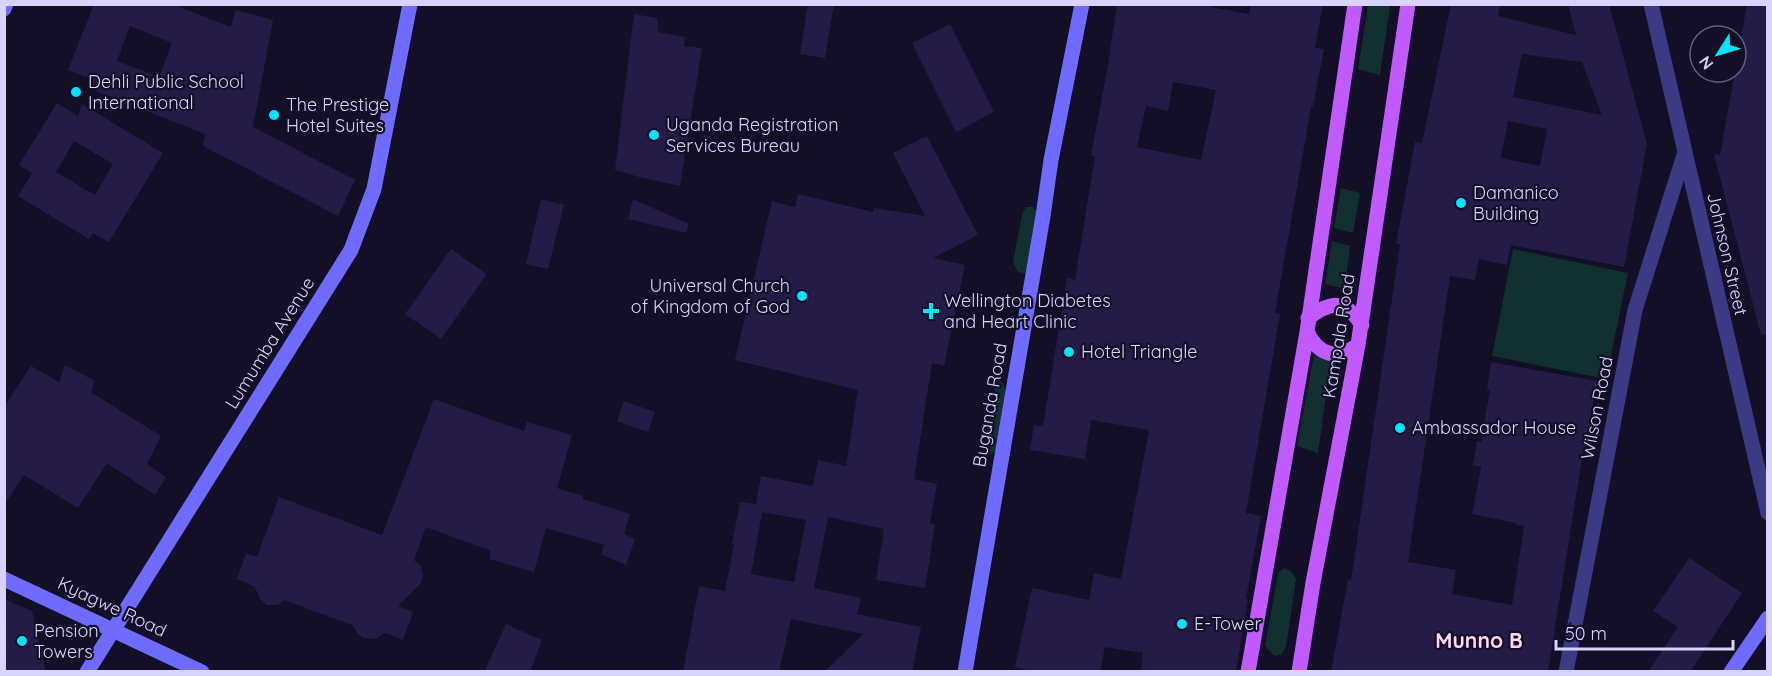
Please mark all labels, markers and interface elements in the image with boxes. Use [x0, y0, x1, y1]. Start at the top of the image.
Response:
north arrow [1688, 24, 1748, 84]
text: N [1694, 52, 1718, 74]
place label: Dehli Public School International [88, 70, 244, 114]
marker: Dehli Public School International [69, 85, 83, 99]
place label: The Prestige Hotel Suites [286, 93, 389, 137]
marker: The Prestige Hotel Suites [267, 108, 281, 122]
place label: Uganda Registration Services Bureau [666, 113, 839, 157]
marker: Uganda Registration Services Bureau [647, 128, 661, 142]
place label: Damanico Building [1473, 181, 1559, 225]
street label: Johnson Street [1702, 190, 1753, 318]
marker: Damanico Building [1454, 196, 1468, 210]
street label: Kampala Road [1317, 272, 1360, 400]
street label: Lumumba Avenue [220, 273, 319, 413]
place label: Universal Church of Kingdom of God [631, 274, 790, 318]
marker: Universal Church of Kingdom of God [795, 289, 809, 303]
place label: Wellington Diabetes and Heart Clinic [944, 289, 1111, 333]
marker: Wellington Diabetes and Heart Clinic [922, 302, 940, 320]
place label: Hotel Triangle [1081, 340, 1197, 363]
street label: Buganda Road [967, 341, 1012, 469]
marker: Hotel Triangle [1062, 345, 1076, 359]
street label: Wilson Road [1575, 354, 1618, 461]
place label: Ambassador House [1412, 416, 1576, 439]
marker: Ambassador House [1393, 421, 1407, 435]
street label: Kyagwe Road [54, 571, 170, 642]
place label: E-Tower [1194, 612, 1262, 635]
scale bar [1556, 613, 1733, 651]
marker: E-Tower [1175, 617, 1189, 631]
place label: Pension Towers [34, 619, 99, 663]
text: 50 m [1565, 622, 1607, 645]
district label: Munno B [1435, 627, 1523, 653]
marker: Pension Towers [15, 634, 29, 648]

